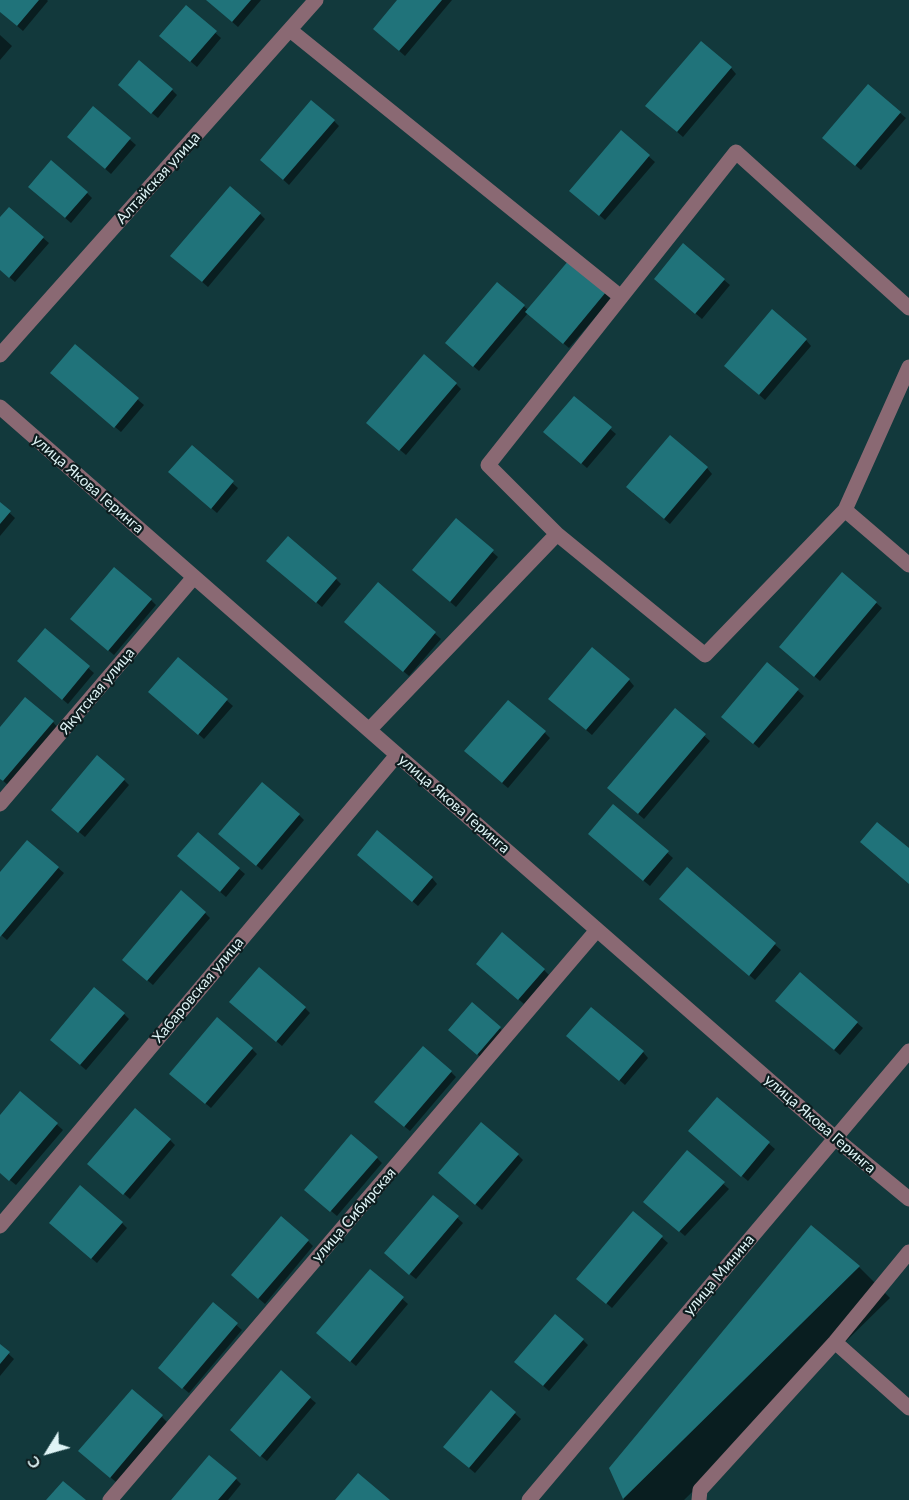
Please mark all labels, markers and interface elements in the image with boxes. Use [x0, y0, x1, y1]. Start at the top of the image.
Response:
street label: Алтайская улица [112, 128, 204, 228]
street label: улица Якова Геринга [29, 431, 147, 537]
street label: Якутская улица [56, 644, 138, 738]
street label: улица Якова Геринга [395, 751, 513, 857]
street label: Хабаровская улица [149, 934, 247, 1046]
street label: улица Якова Геринга [761, 1071, 879, 1177]
street label: улица Сибирская [308, 1164, 400, 1266]
street label: улица Минина [680, 1231, 758, 1319]
north arrow [18, 1422, 78, 1482]
text: С [22, 1453, 44, 1473]

